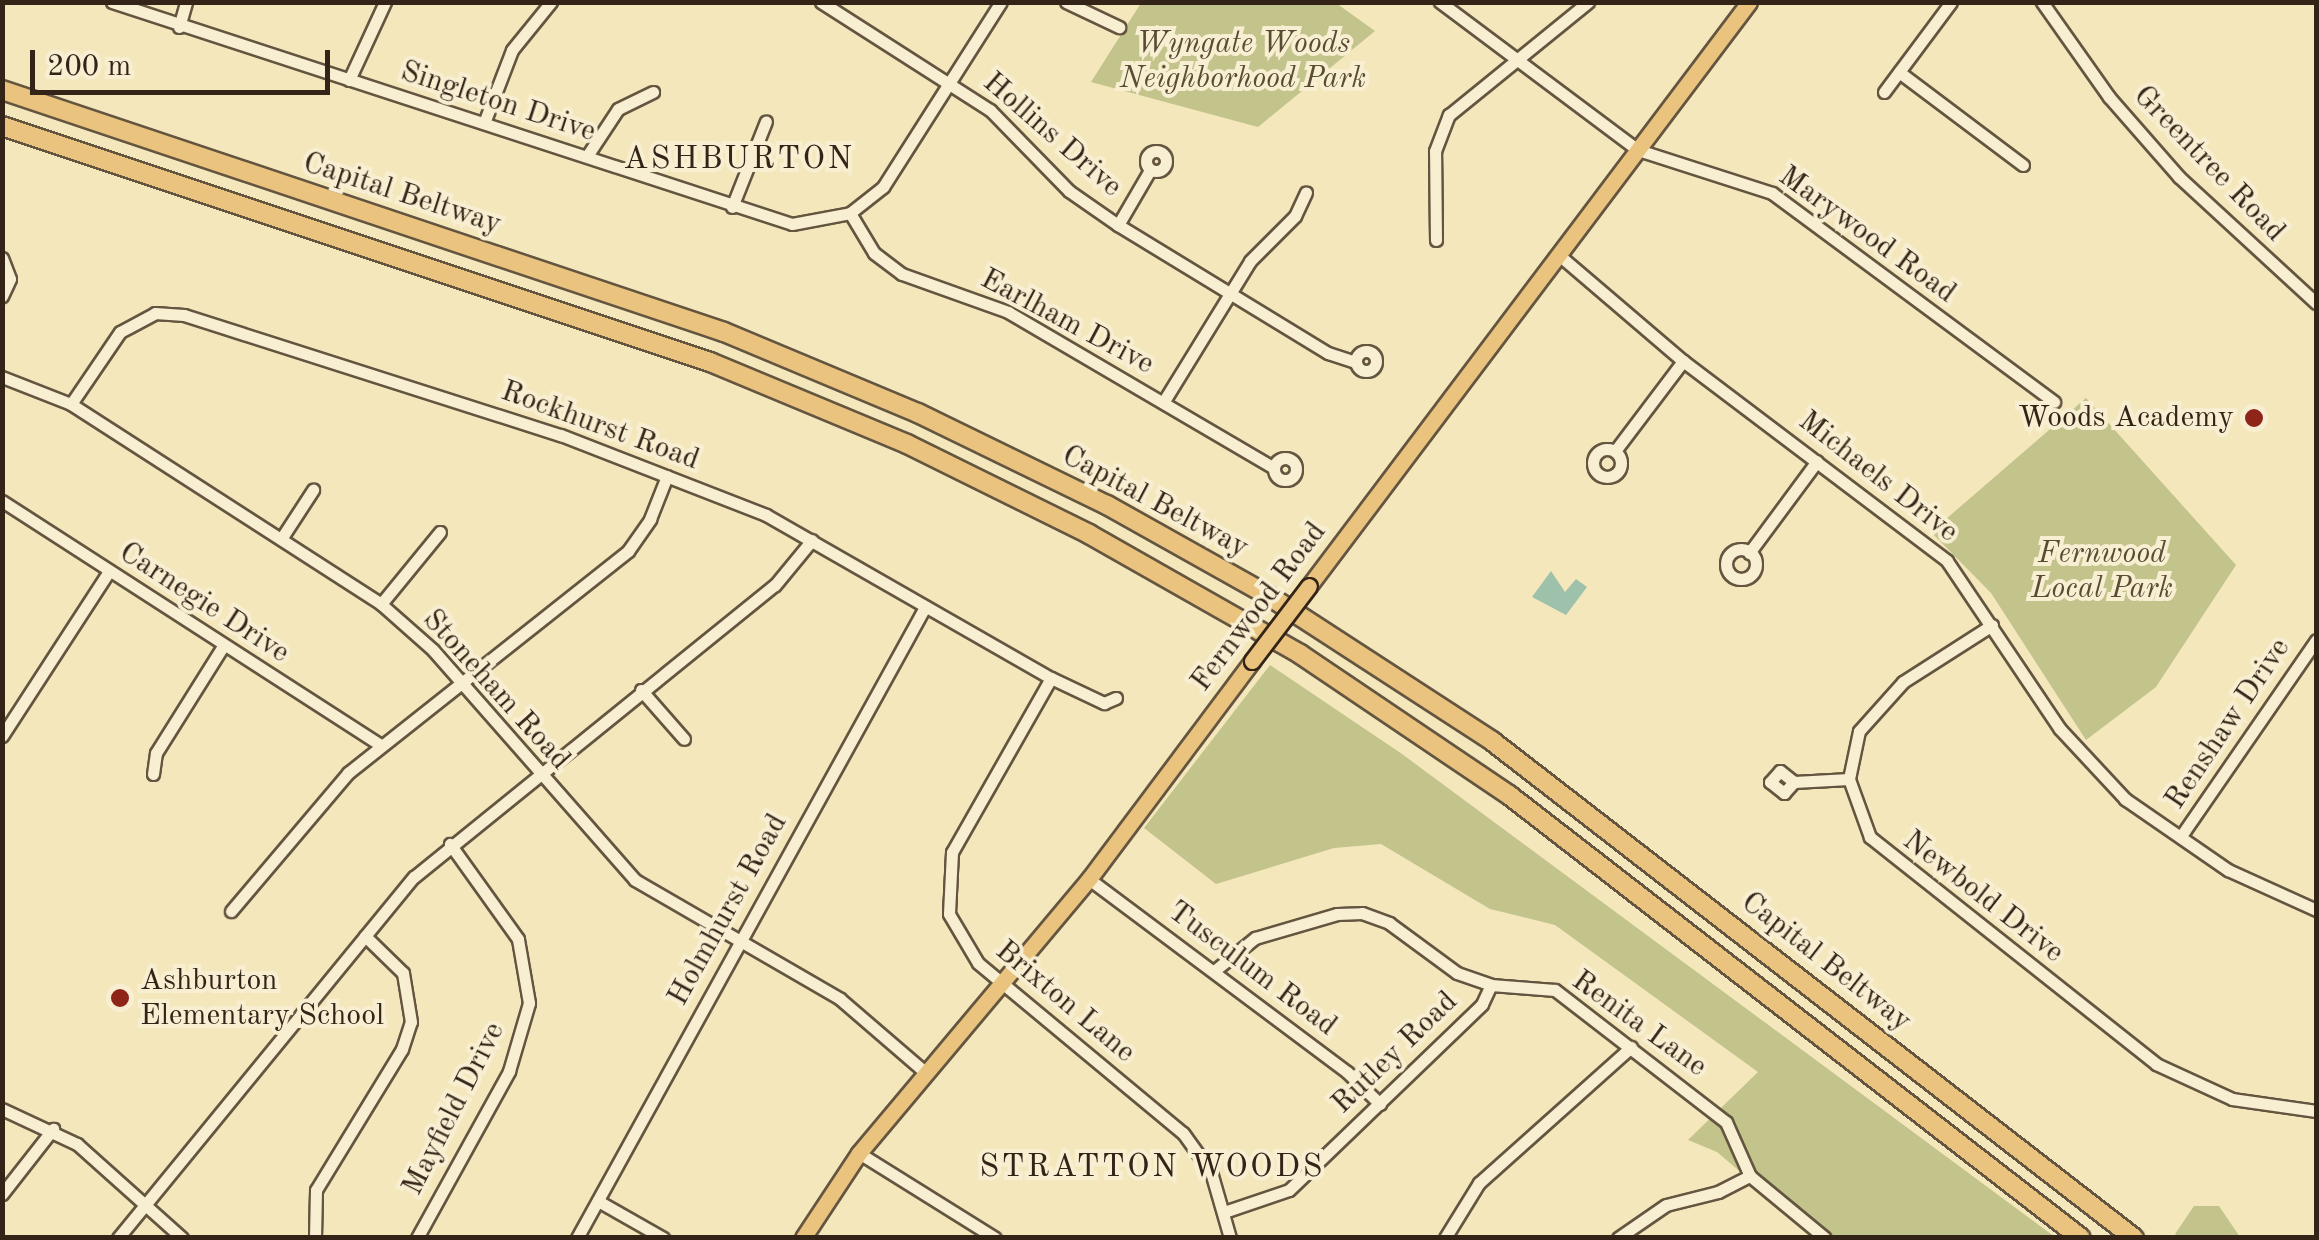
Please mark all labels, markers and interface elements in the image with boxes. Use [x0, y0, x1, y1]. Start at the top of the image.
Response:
park label: Wyngate Woods Neighborhood Park [1120, 26, 1366, 96]
scale bar [35, 30, 335, 92]
text: 200 m [47, 52, 131, 82]
street label: Singleton Drive [396, 54, 600, 150]
street label: Hollins Drive [975, 65, 1129, 205]
street label: Greentree Road [2125, 78, 2293, 250]
district label: ASHBURTON [623, 141, 855, 179]
street label: Capital Beltway [298, 145, 506, 243]
street label: Marywood Road [1771, 159, 1963, 311]
street label: Earlham Drive [974, 261, 1160, 383]
street label: Rockhurst Road [496, 373, 704, 479]
place label: Woods Academy [2018, 400, 2234, 436]
street label: Michaels Drive [1791, 403, 1965, 551]
marker: Woods Academy [2243, 407, 2265, 429]
street label: Capital Beltway [1056, 438, 1254, 566]
street label: Fernwood Road [1184, 515, 1334, 699]
street label: Carnegie Drive [112, 535, 296, 671]
park label: Fernwood Local Park [2031, 536, 2173, 606]
street label: Stoneham Road [414, 602, 578, 778]
street label: Renshaw Drive [2158, 632, 2298, 816]
street label: Holmhurst Road [660, 808, 796, 1012]
street label: Newbold Drive [1895, 823, 2071, 971]
street label: Capital Beltway [1734, 884, 1918, 1040]
street label: Tusculum Road [1160, 894, 1344, 1044]
street label: Brixton Lane [988, 933, 1142, 1071]
place label: Ashburton Elementary School [140, 963, 384, 1034]
street label: Renita Lane [1564, 963, 1714, 1085]
street label: Rutley Road [1325, 984, 1465, 1122]
marker: Ashburton Elementary School [109, 987, 131, 1009]
street label: Mayfield Drive [395, 1016, 513, 1202]
district label: STRATTON WOODS [979, 1149, 1325, 1187]

